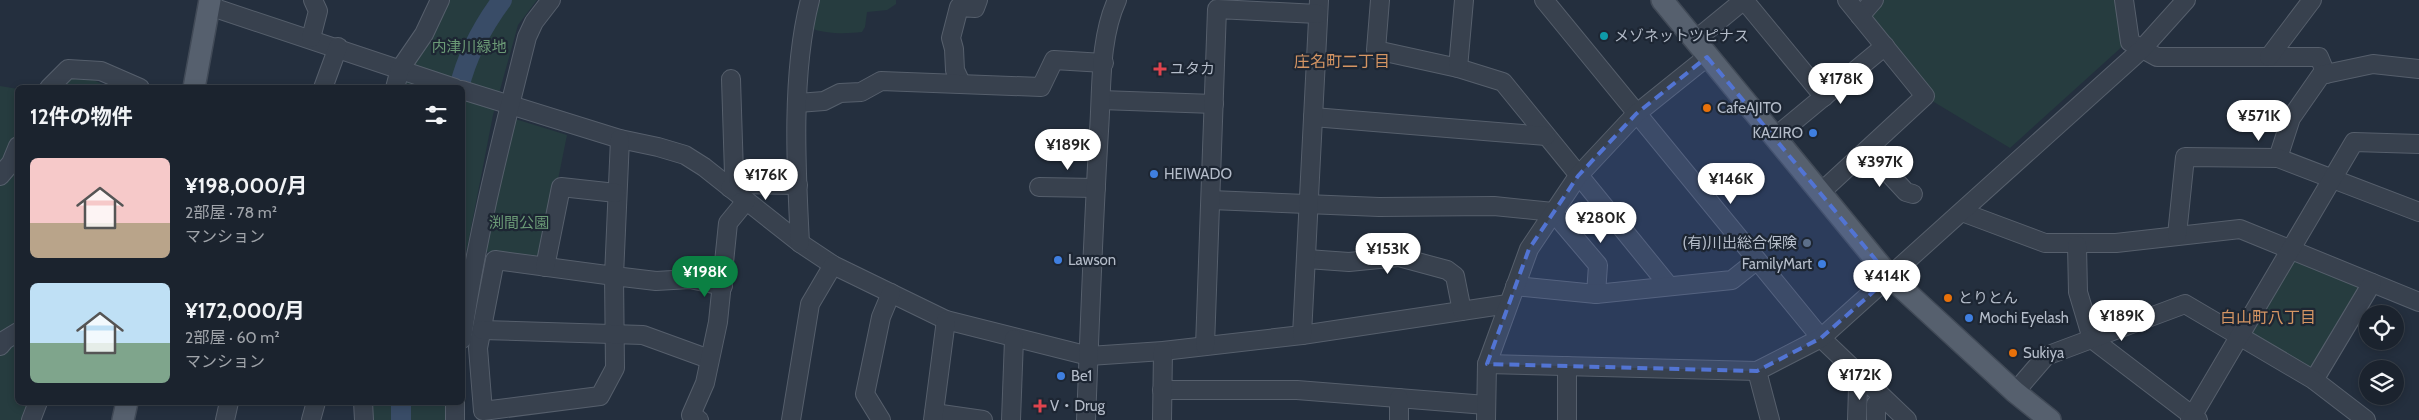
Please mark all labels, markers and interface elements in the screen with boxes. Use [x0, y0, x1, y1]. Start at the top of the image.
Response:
place label: メゾネットツピナス [1614, 27, 1749, 45]
marker: メゾネットツピナス [1598, 30, 1610, 42]
park label: 内津川緑地 [431, 38, 507, 56]
district label: 庄名町二丁目 [1294, 52, 1390, 71]
place label: ユタカ [1170, 60, 1215, 78]
pin: ¥178K [1806, 62, 1876, 105]
marker: ユタカ [1154, 63, 1166, 75]
text: ¥178K [1819, 69, 1863, 88]
place label: CafeAJITO [1717, 99, 1782, 117]
pin: ¥571K [2224, 100, 2294, 142]
icon: filters [422, 101, 450, 129]
marker: CafeAJITO [1701, 102, 1713, 114]
text: 12件の物件 [30, 104, 133, 129]
text: ¥571K [2238, 106, 2280, 125]
place label: KAZIRO [1753, 124, 1803, 142]
marker: KAZIRO [1807, 127, 1819, 139]
pin: ¥189K [1033, 128, 1103, 171]
text: ¥189K [1046, 135, 1090, 154]
pin: ¥397K [1845, 146, 1915, 188]
text: ¥397K [1857, 152, 1903, 171]
pin: ¥176K [731, 158, 801, 201]
pin: ¥146K [1696, 162, 1766, 205]
text: ¥176K [745, 165, 787, 184]
place label: HEIWADO [1164, 165, 1232, 183]
marker: HEIWADO [1148, 168, 1160, 180]
text: ¥146K [1709, 169, 1753, 188]
text: ¥198,000/月 [185, 173, 307, 198]
icon: home [70, 178, 130, 238]
pin: ¥280K [1566, 202, 1636, 244]
text: 2部屋 · 78 m² [185, 203, 277, 222]
text: ¥280K [1576, 208, 1626, 227]
park label: 渕間公園 [489, 214, 549, 232]
text: マンション [185, 227, 265, 246]
pin: ¥153K [1353, 232, 1423, 275]
place label: (有)川出総合保険 [1683, 234, 1797, 252]
marker: (有)川出総合保険 [1801, 237, 1813, 249]
text: ¥153K [1367, 239, 1409, 258]
place label: Lawson [1068, 251, 1116, 269]
marker: Lawson [1052, 254, 1064, 266]
place label: FamilyMart [1742, 255, 1812, 273]
pin: ¥198K [670, 256, 740, 298]
marker: FamilyMart [1816, 258, 1828, 270]
pin: ¥414K [1852, 260, 1922, 302]
text: ¥198K [683, 262, 727, 281]
text: ¥414K [1864, 266, 1910, 285]
place label: とりとん [1958, 289, 2018, 307]
marker: とりとん [1942, 292, 1954, 304]
text: ¥172,000/月 [185, 298, 305, 323]
pin: ¥189K [2087, 300, 2157, 342]
icon: home [70, 303, 130, 363]
map controls [2359, 305, 2404, 405]
button: locate [2359, 305, 2404, 350]
text: ¥189K [2100, 306, 2144, 325]
district label: 白山町八丁目 [2220, 308, 2316, 327]
place label: Mochi Eyelash [1979, 309, 2069, 327]
marker: Mochi Eyelash [1963, 312, 1975, 324]
text: 2部屋 · 60 m² [185, 328, 280, 347]
place label: Sukiya [2023, 344, 2065, 362]
marker: Sukiya [2007, 347, 2019, 359]
text: マンション [185, 352, 265, 371]
pin: ¥172K [1825, 358, 1895, 401]
button: layers [2359, 360, 2404, 405]
text: ¥172K [1839, 365, 1881, 384]
place label: Be1 [1071, 367, 1092, 385]
marker: Be1 [1055, 370, 1067, 382]
place label: V・Drug [1050, 397, 1106, 415]
marker: V・Drug [1034, 400, 1046, 412]

